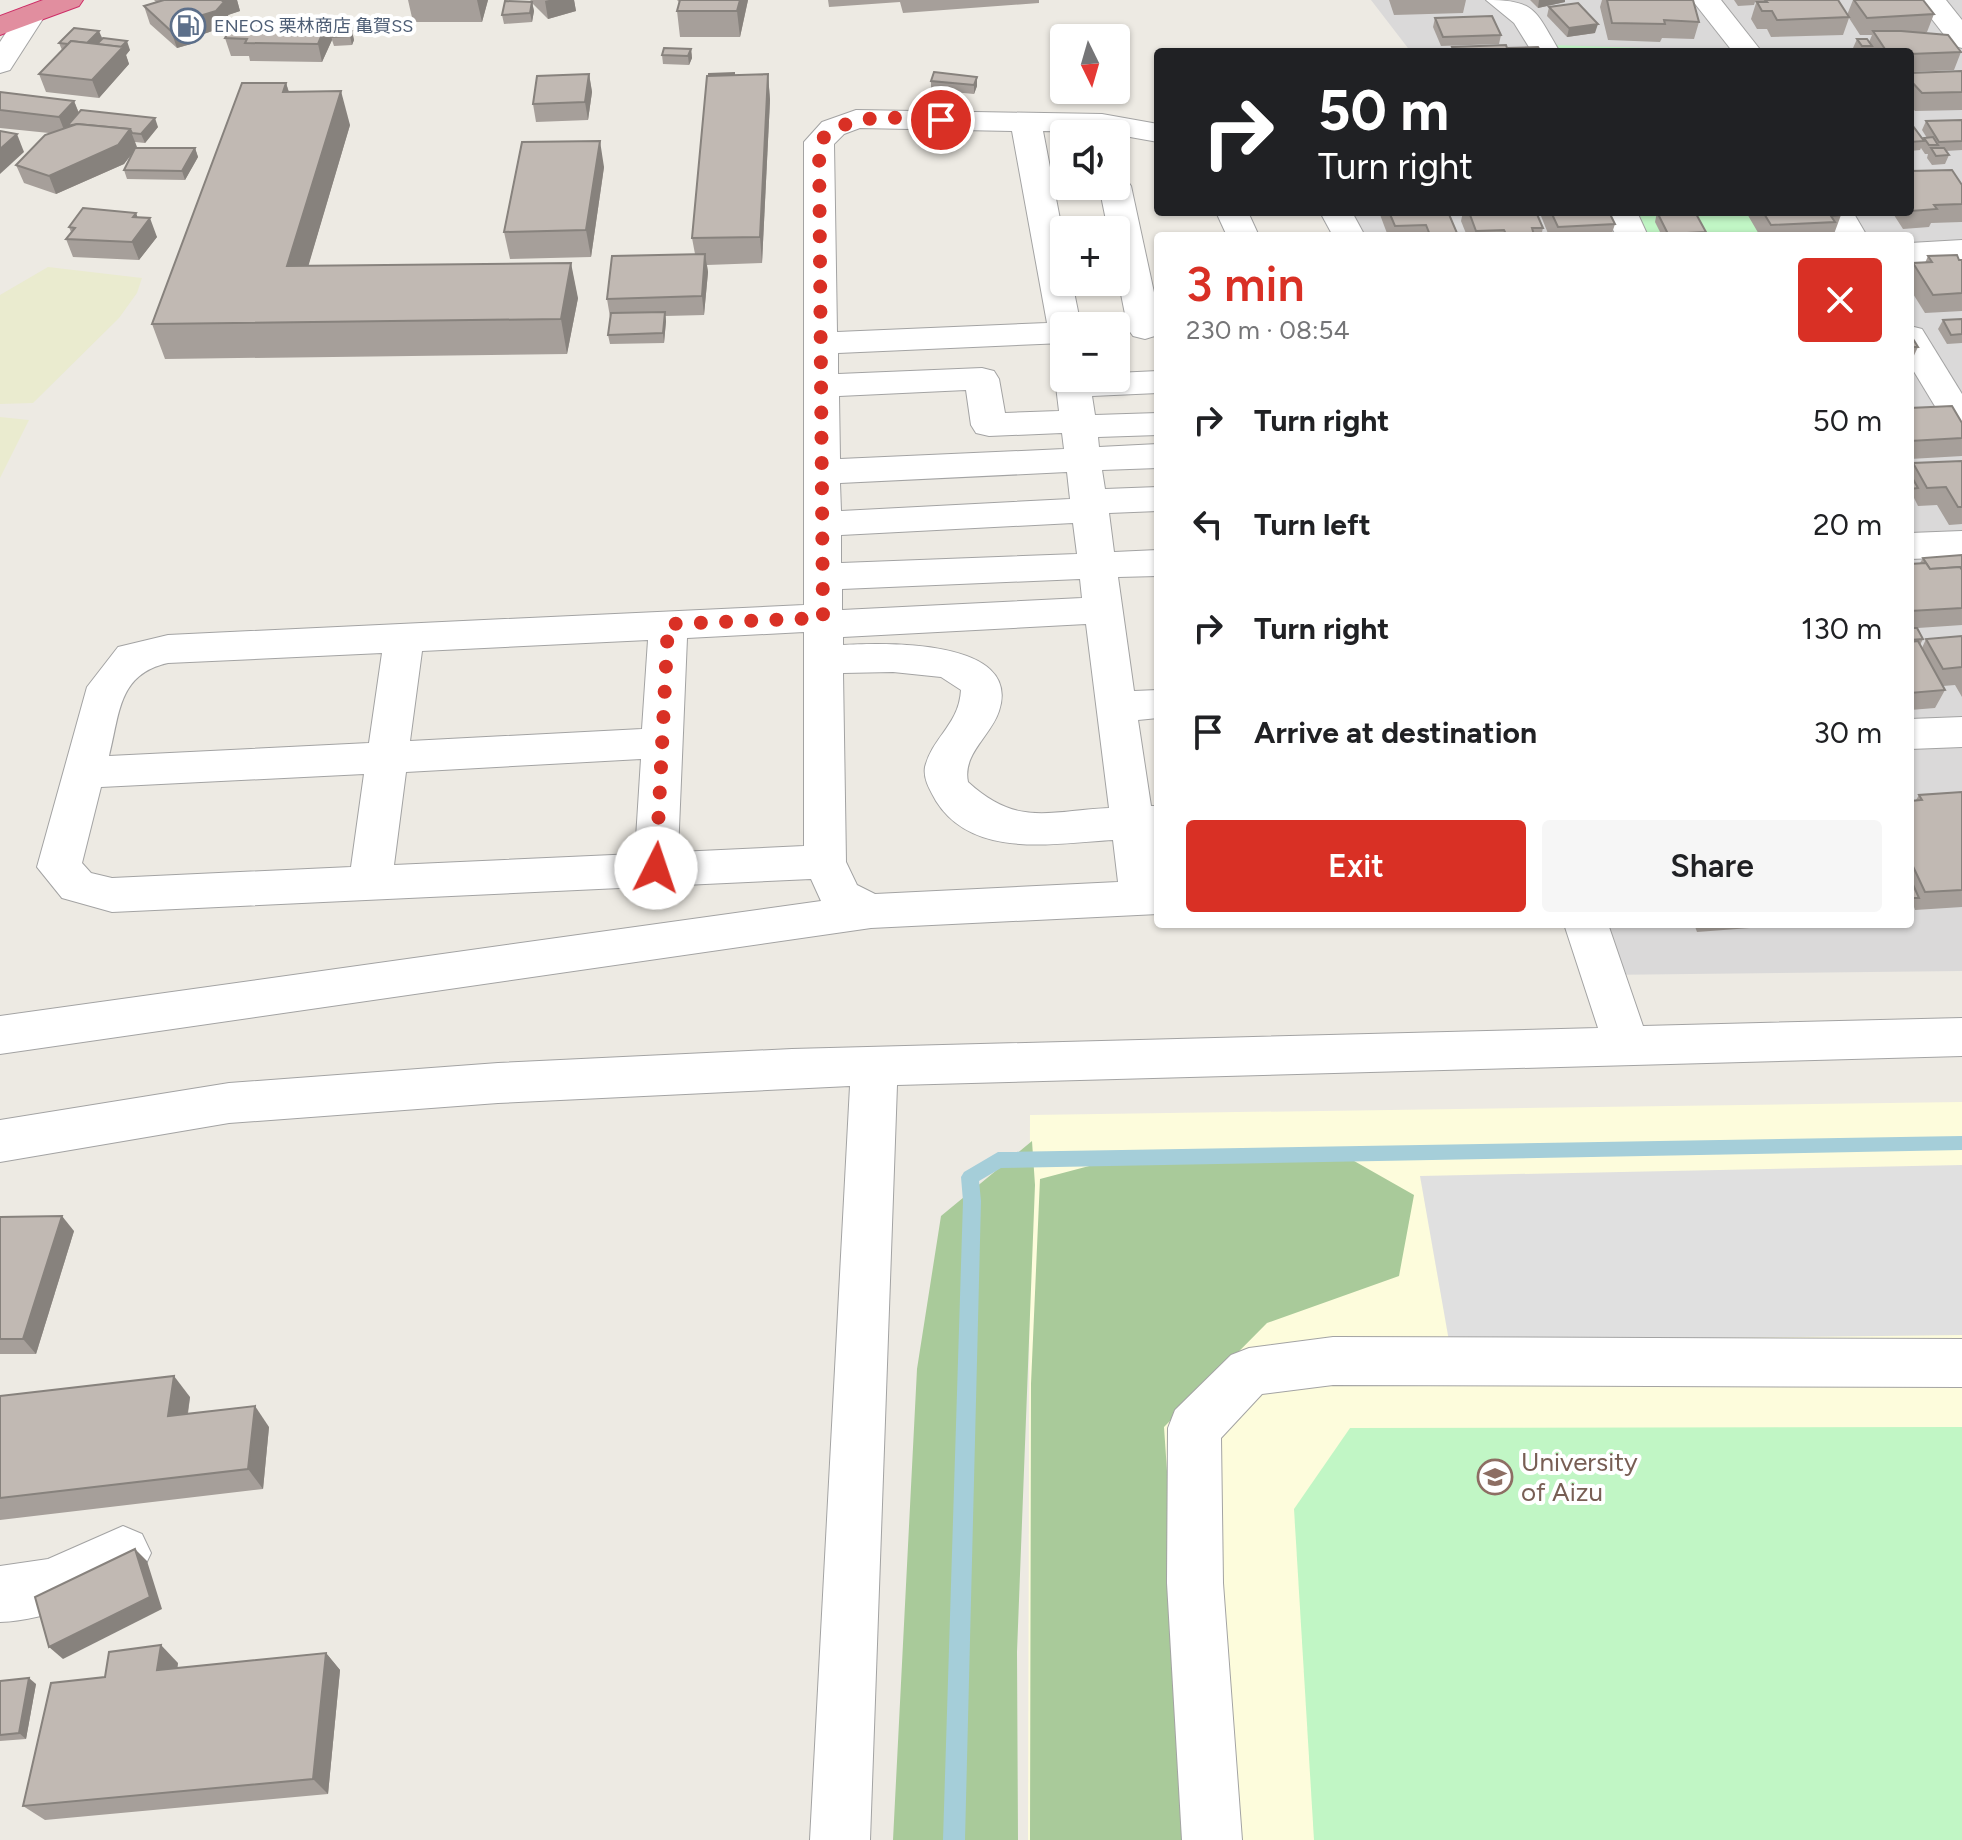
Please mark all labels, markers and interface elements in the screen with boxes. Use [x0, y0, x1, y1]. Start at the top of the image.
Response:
fuel station icon: ENEOS 栗林商店 亀賀SS [169, 7, 207, 45]
place label: ENEOS 栗林商店 亀賀SS [214, 15, 413, 37]
north arrow [1050, 24, 1130, 104]
map controls [1050, 24, 1130, 392]
text: 50 m [1318, 77, 1449, 144]
icon: right [1186, 80, 1290, 184]
pin [907, 86, 975, 154]
icon: arrive [919, 98, 963, 142]
button: sound [1050, 120, 1130, 200]
text: Turn right [1318, 145, 1473, 188]
button: + [1050, 216, 1130, 296]
text: 3 min [1186, 255, 1305, 313]
button: close [1798, 258, 1882, 342]
button: − [1050, 312, 1130, 392]
text: 230 m · 08:54 [1186, 314, 1350, 346]
icon: right [1186, 398, 1230, 442]
text: Turn right [1254, 402, 1389, 439]
text: 50 m [1813, 402, 1882, 439]
icon: left [1186, 502, 1230, 546]
text: Turn left [1254, 506, 1371, 543]
text: 20 m [1813, 506, 1882, 543]
icon: right [1186, 606, 1230, 650]
text: Turn right [1254, 610, 1389, 647]
text: 130 m [1801, 610, 1882, 647]
icon: arrive [1186, 710, 1230, 754]
text: Arrive at destination [1254, 714, 1537, 751]
text: 30 m [1814, 714, 1882, 751]
button: Exit [1186, 820, 1526, 912]
button: Share [1542, 820, 1882, 912]
position arrow [614, 826, 698, 910]
place label: University of Aizu [1521, 1446, 1638, 1508]
school or university icon: University of Aizu [1476, 1458, 1514, 1496]

